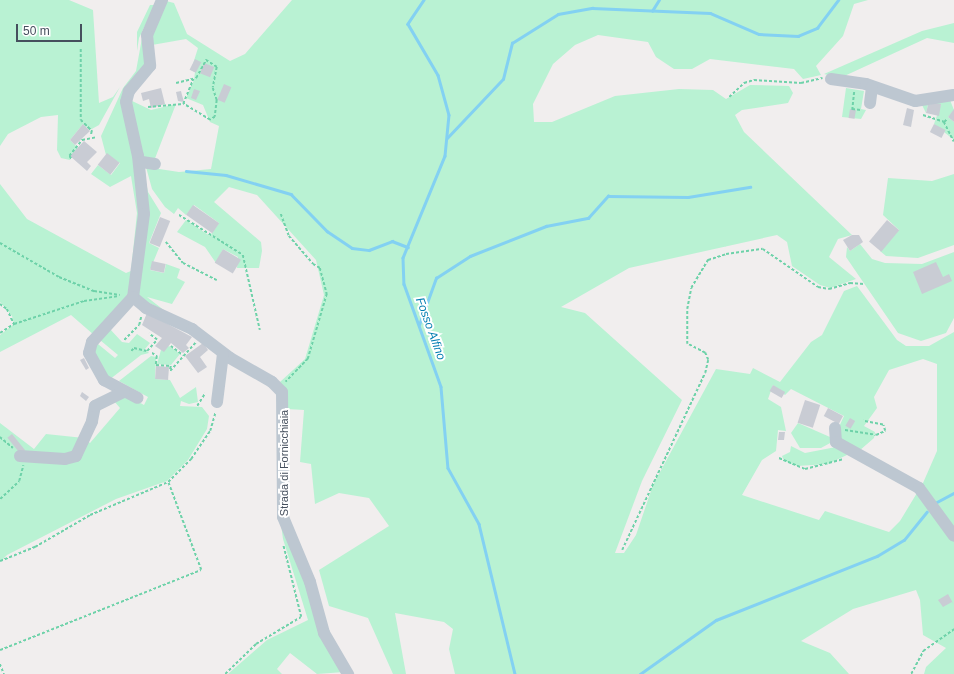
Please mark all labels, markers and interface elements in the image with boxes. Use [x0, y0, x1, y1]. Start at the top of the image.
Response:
scale bar [18, 16, 84, 42]
text: 50 m [23, 24, 50, 38]
water label: Fosso Alfino [412, 296, 448, 362]
street label: Strada di Fornicchiaia [277, 410, 291, 516]

